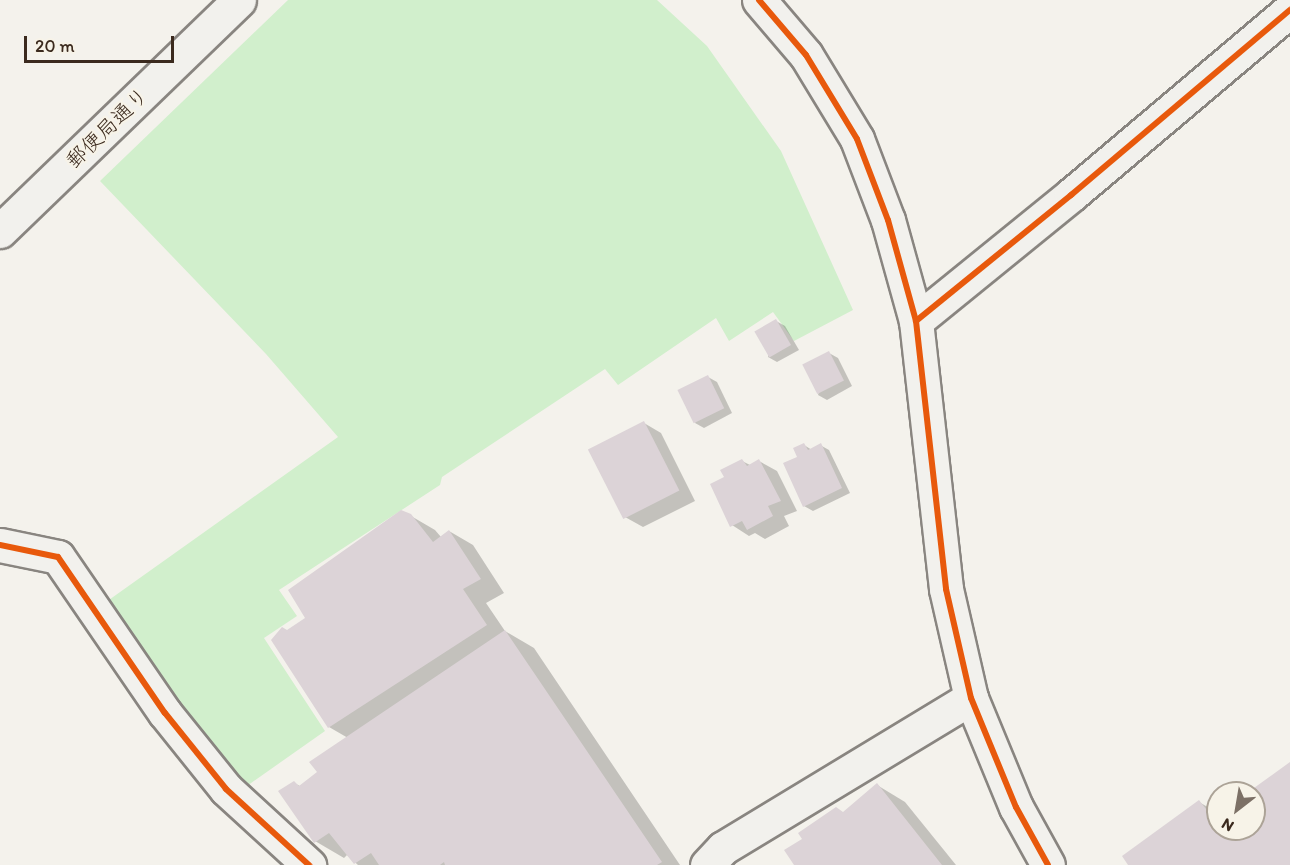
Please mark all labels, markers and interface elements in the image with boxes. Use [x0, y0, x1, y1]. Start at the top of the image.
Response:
scale bar [27, 24, 177, 62]
text: 20 m [35, 35, 75, 57]
street label: 郵便局通り [60, 82, 154, 174]
north arrow [1206, 781, 1266, 841]
text: N [1218, 814, 1237, 836]

